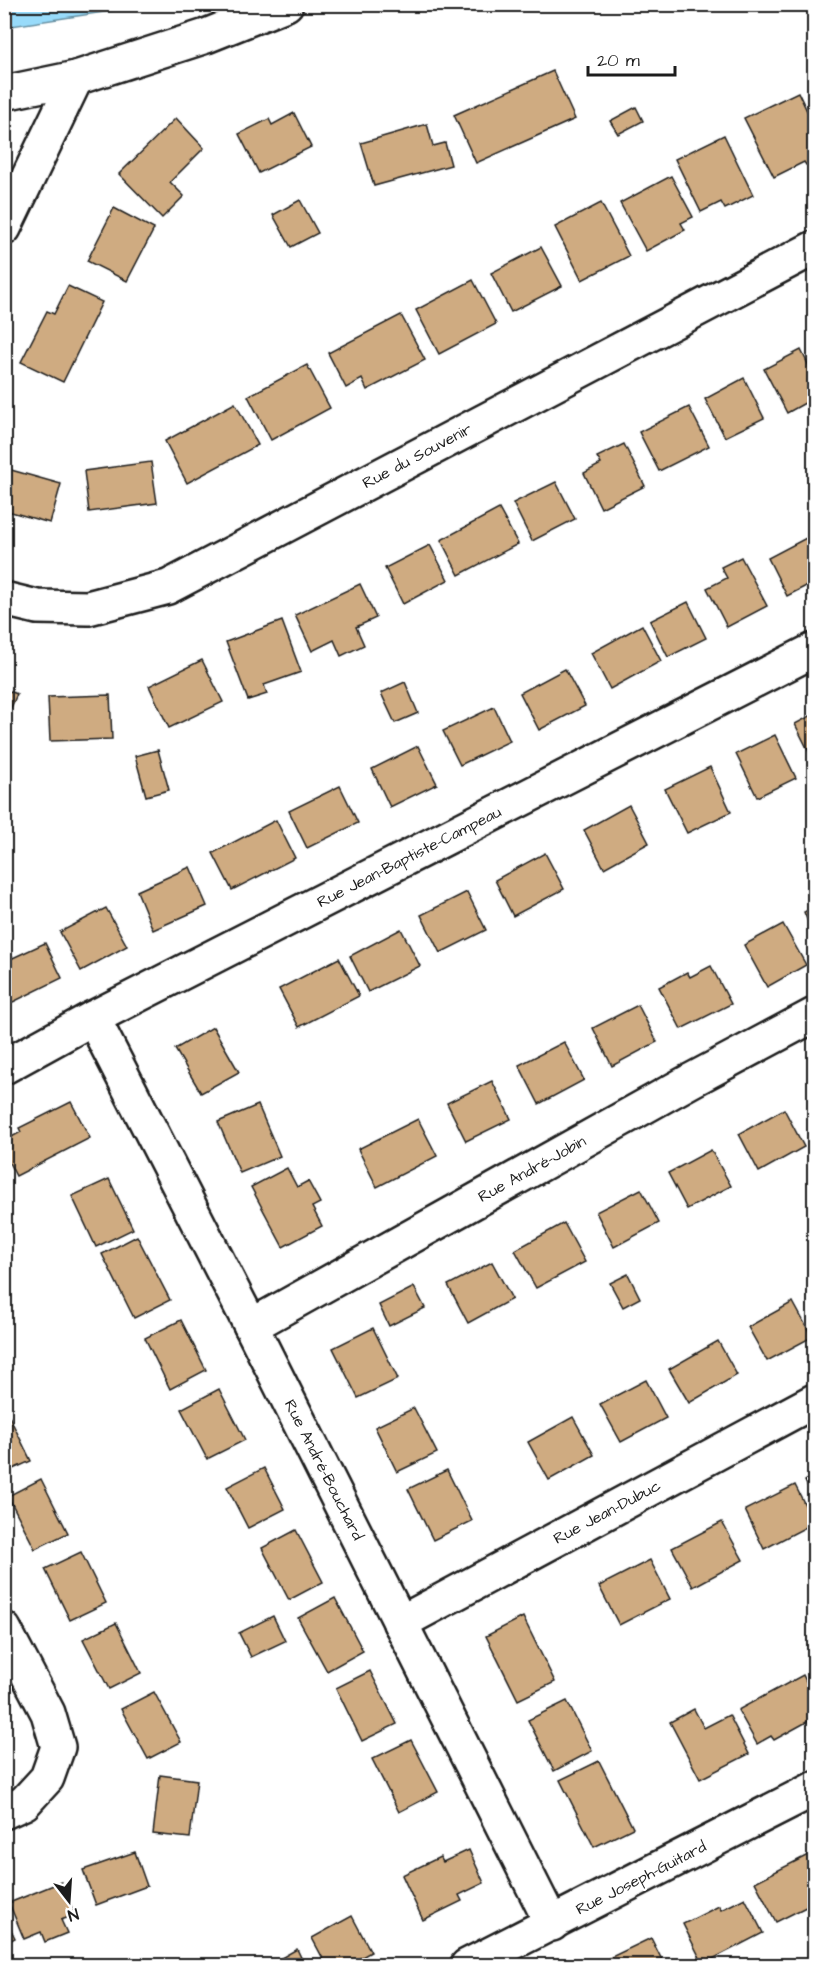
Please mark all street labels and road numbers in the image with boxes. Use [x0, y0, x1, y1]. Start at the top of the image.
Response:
street label: Rue du Souvenir [358, 418, 476, 494]
street label: Rue Jean-Baptiste-Campeau [313, 801, 505, 913]
street label: Rue André-Jobin [474, 1130, 590, 1208]
street label: Rue André-Bouchard [279, 1396, 369, 1544]
street label: Rue Jean-Dubuc [549, 1474, 665, 1550]
street label: Rue Joseph-Guitard [572, 1836, 710, 1920]

